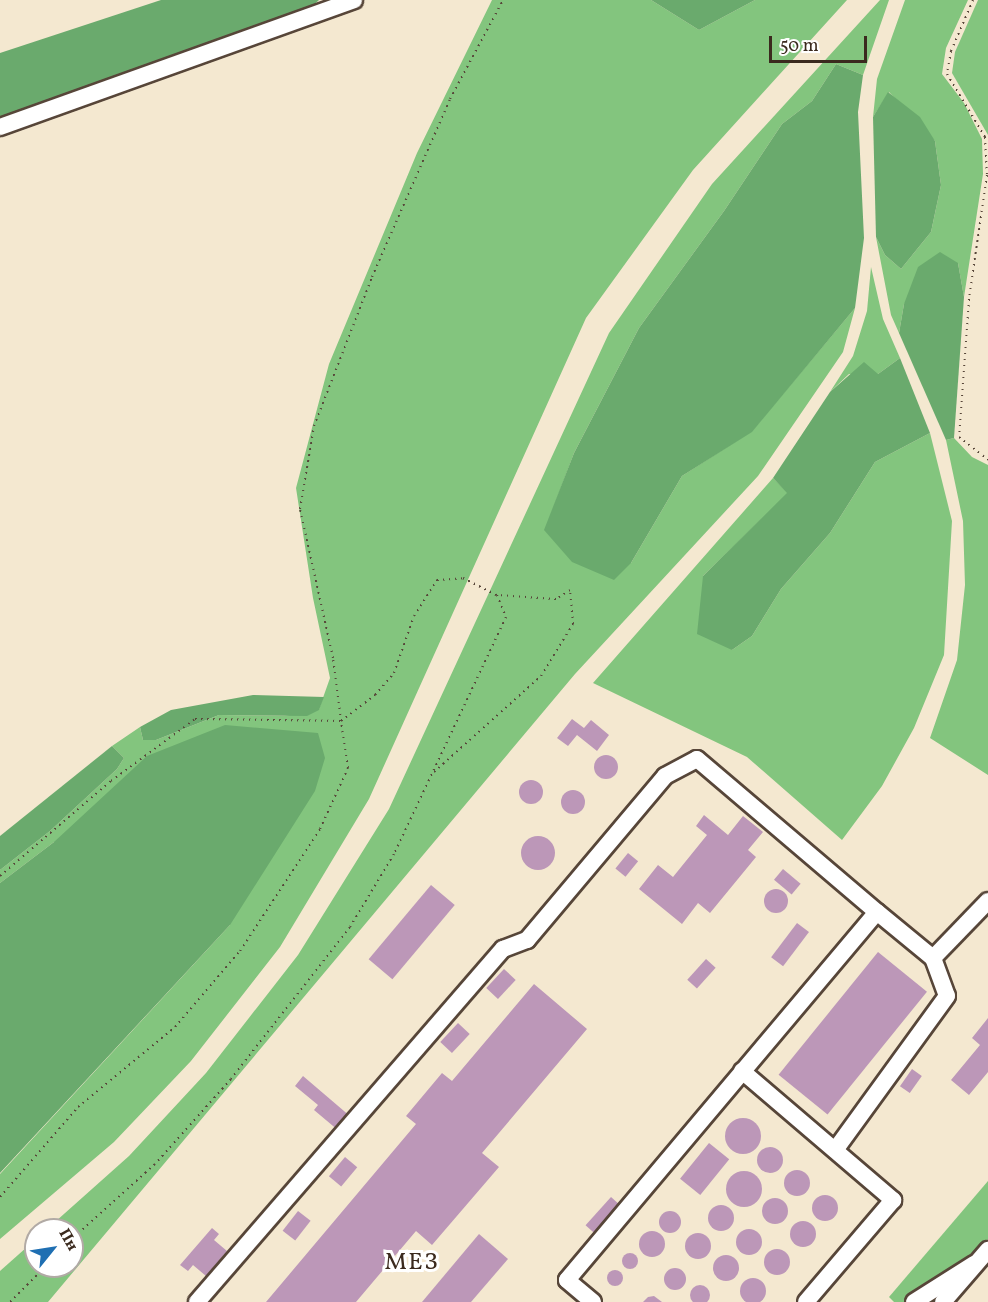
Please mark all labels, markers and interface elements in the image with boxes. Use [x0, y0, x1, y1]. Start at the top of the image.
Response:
scale bar [772, 24, 870, 62]
text: 50 m [780, 34, 819, 59]
north arrow [24, 1218, 84, 1278]
text: Пн [53, 1225, 83, 1255]
district label: МЕЗ [385, 1250, 439, 1278]

